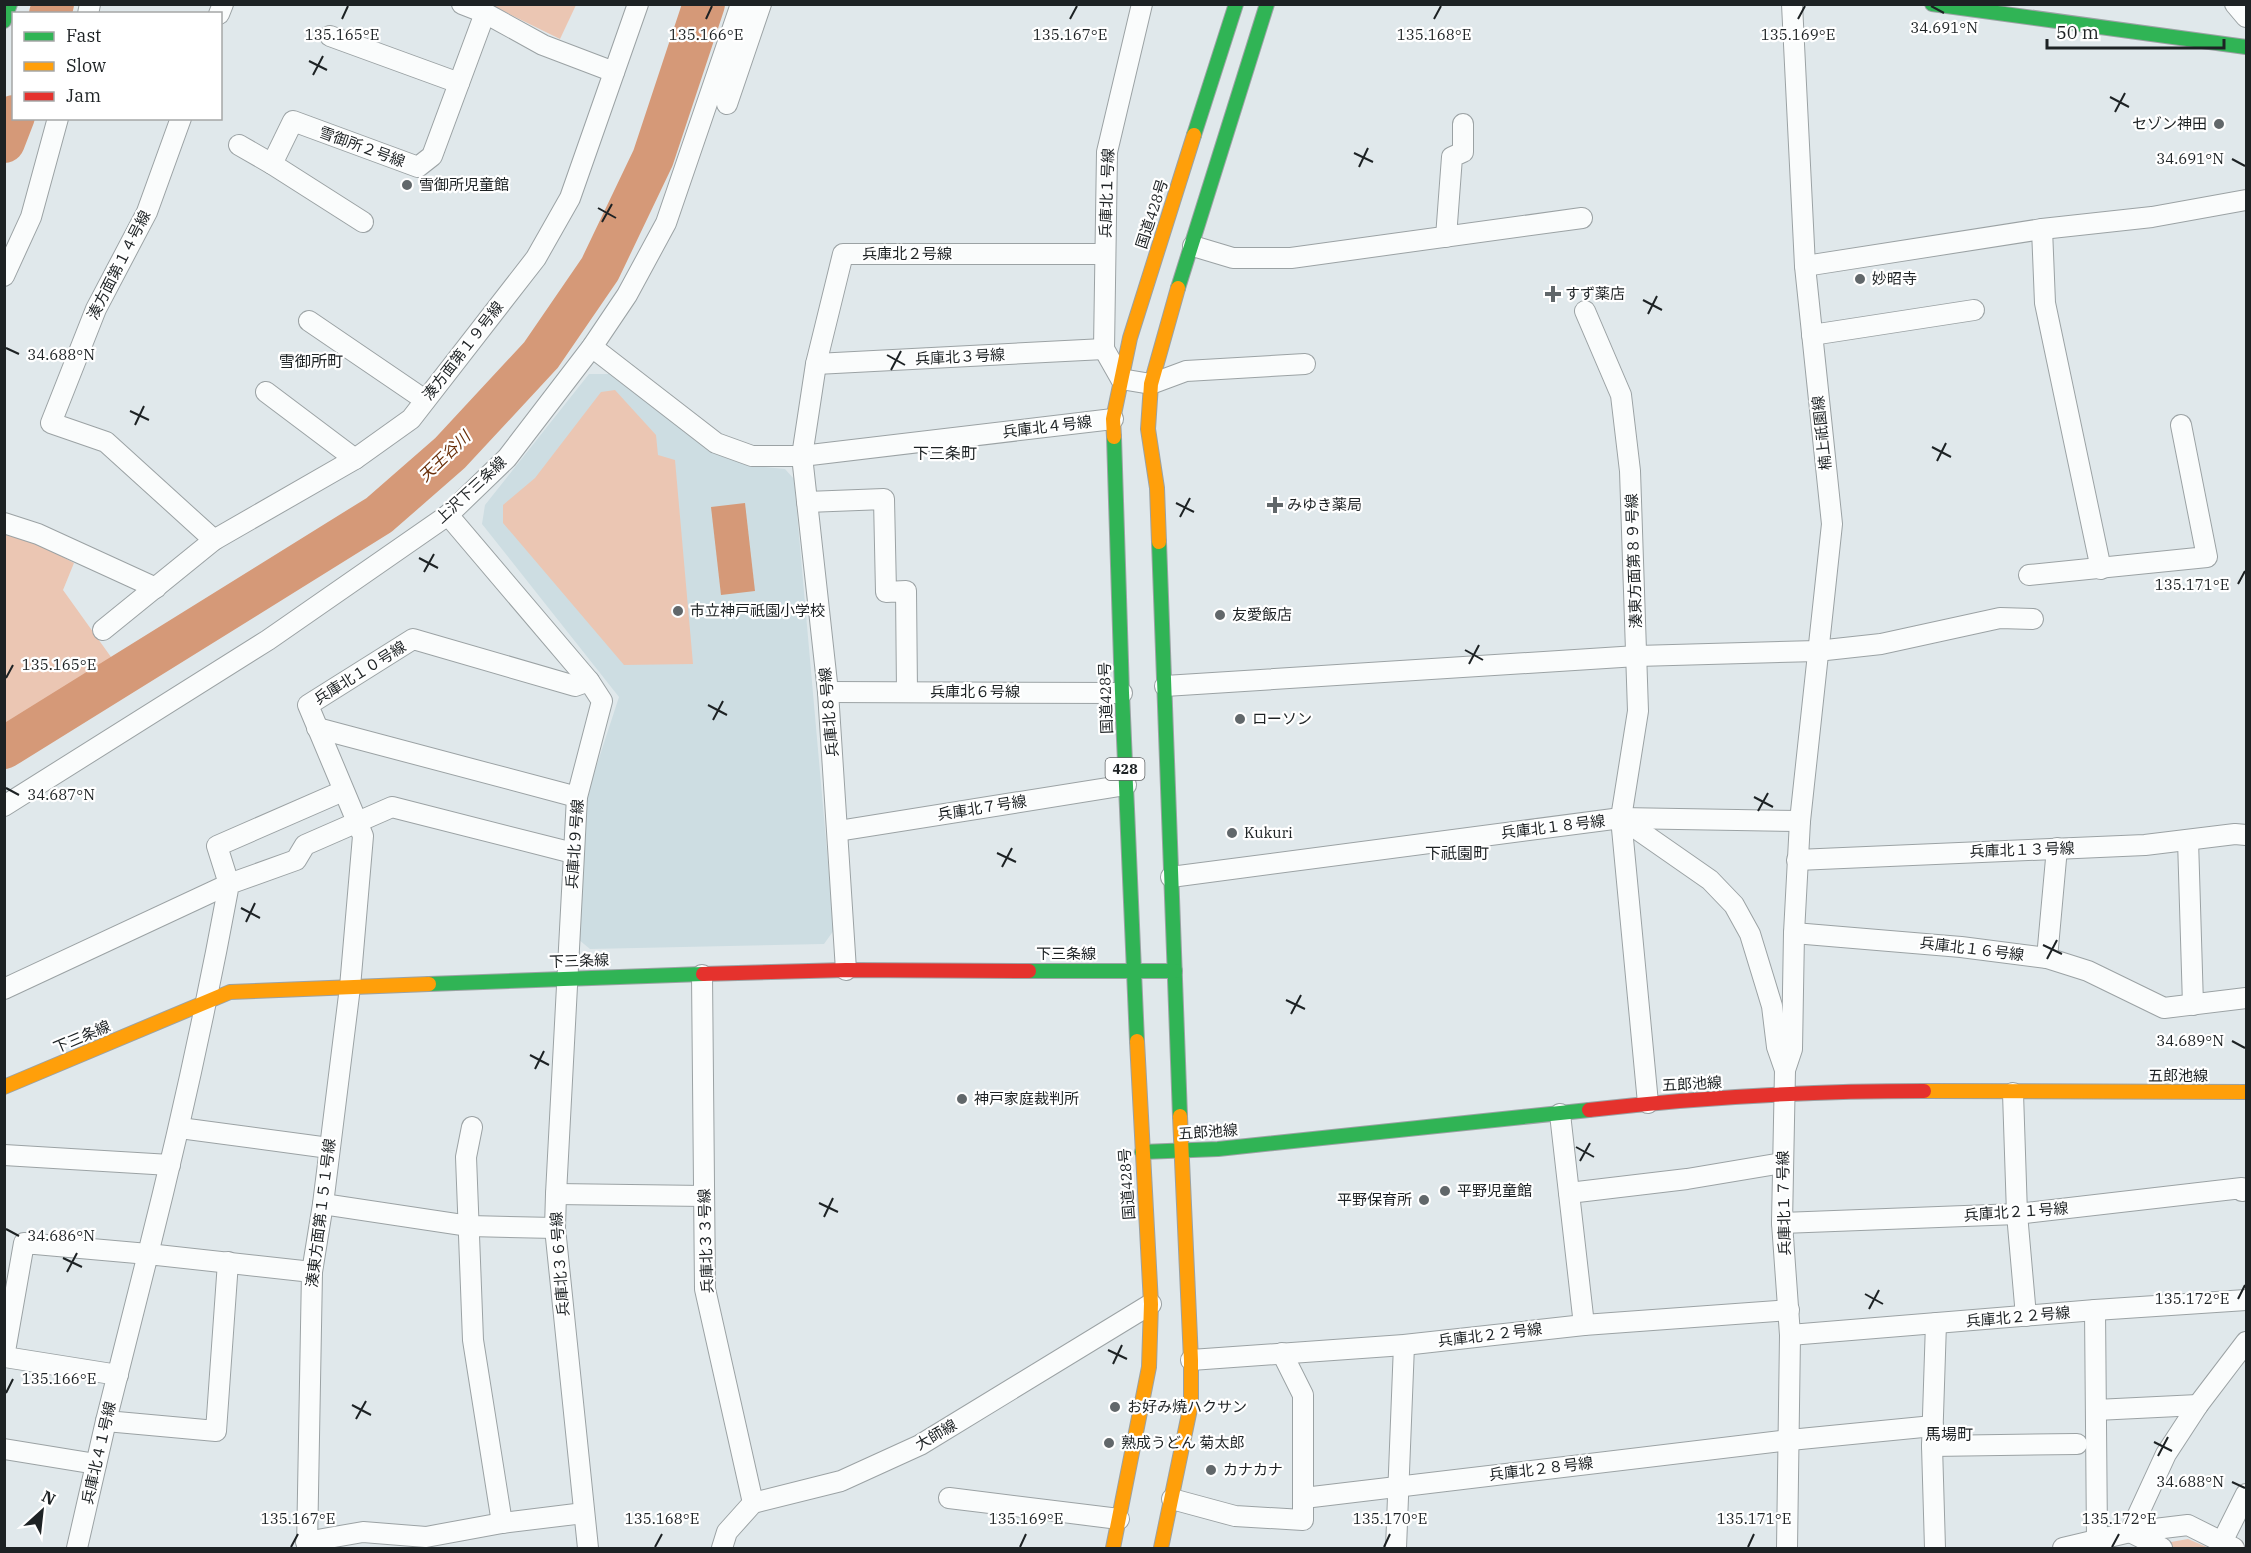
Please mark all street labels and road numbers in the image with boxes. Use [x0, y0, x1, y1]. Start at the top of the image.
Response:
street label: 雪御所２号線 [317, 122, 408, 171]
street label: 兵庫北１号線 [1095, 148, 1118, 238]
street label: 国道428号 [1131, 177, 1172, 251]
street label: 湊方面第１４号線 [83, 207, 154, 323]
street label: 兵庫北２号線 [862, 244, 952, 263]
street label: 湊方面第１９号線 [418, 298, 507, 404]
street label: 兵庫北３号線 [915, 345, 1005, 368]
street label: 楠上祇園線 [1808, 395, 1835, 471]
street label: 兵庫北４号線 [1001, 412, 1093, 441]
street label: 上沢下三条線 [431, 452, 510, 527]
street label: 湊東方面第８９号線 [1622, 493, 1645, 629]
street label: 兵庫北１０号線 [310, 637, 409, 708]
street label: 国道428号 [1095, 662, 1116, 734]
street label: 兵庫北８号線 [815, 666, 842, 758]
street label: 兵庫北６号線 [930, 682, 1020, 701]
road number: 428 [1106, 758, 1144, 780]
street label: 兵庫北７号線 [936, 791, 1028, 824]
street label: 兵庫北９号線 [562, 798, 587, 890]
street label: 兵庫北１８号線 [1500, 811, 1606, 842]
street label: 兵庫北１３号線 [1969, 838, 2075, 861]
street label: 兵庫北１６号線 [1919, 933, 2025, 964]
street label: 下三条線 [1036, 944, 1096, 963]
street label: 下三条線 [549, 950, 609, 971]
street label: 下三条線 [50, 1016, 113, 1057]
street label: 五郎池線 [2148, 1066, 2208, 1085]
street label: 五郎池線 [1662, 1072, 1722, 1095]
street label: 五郎池線 [1177, 1120, 1239, 1143]
street label: 湊東方面第１５１号線 [302, 1137, 339, 1289]
street label: 国道428号 [1115, 1147, 1138, 1221]
street label: 兵庫北１７号線 [1773, 1150, 1794, 1256]
street label: 兵庫北３３号線 [694, 1188, 717, 1294]
street label: 兵庫北２１号線 [1963, 1198, 2069, 1225]
street label: 兵庫北３６号線 [546, 1211, 573, 1317]
street label: 兵庫北２２号線 [1965, 1302, 2071, 1331]
street label: 兵庫北２２号線 [1437, 1319, 1543, 1350]
street label: 兵庫北４１号線 [77, 1400, 120, 1506]
street label: 大師線 [912, 1415, 960, 1454]
street label: 兵庫北２８号線 [1488, 1453, 1594, 1484]

